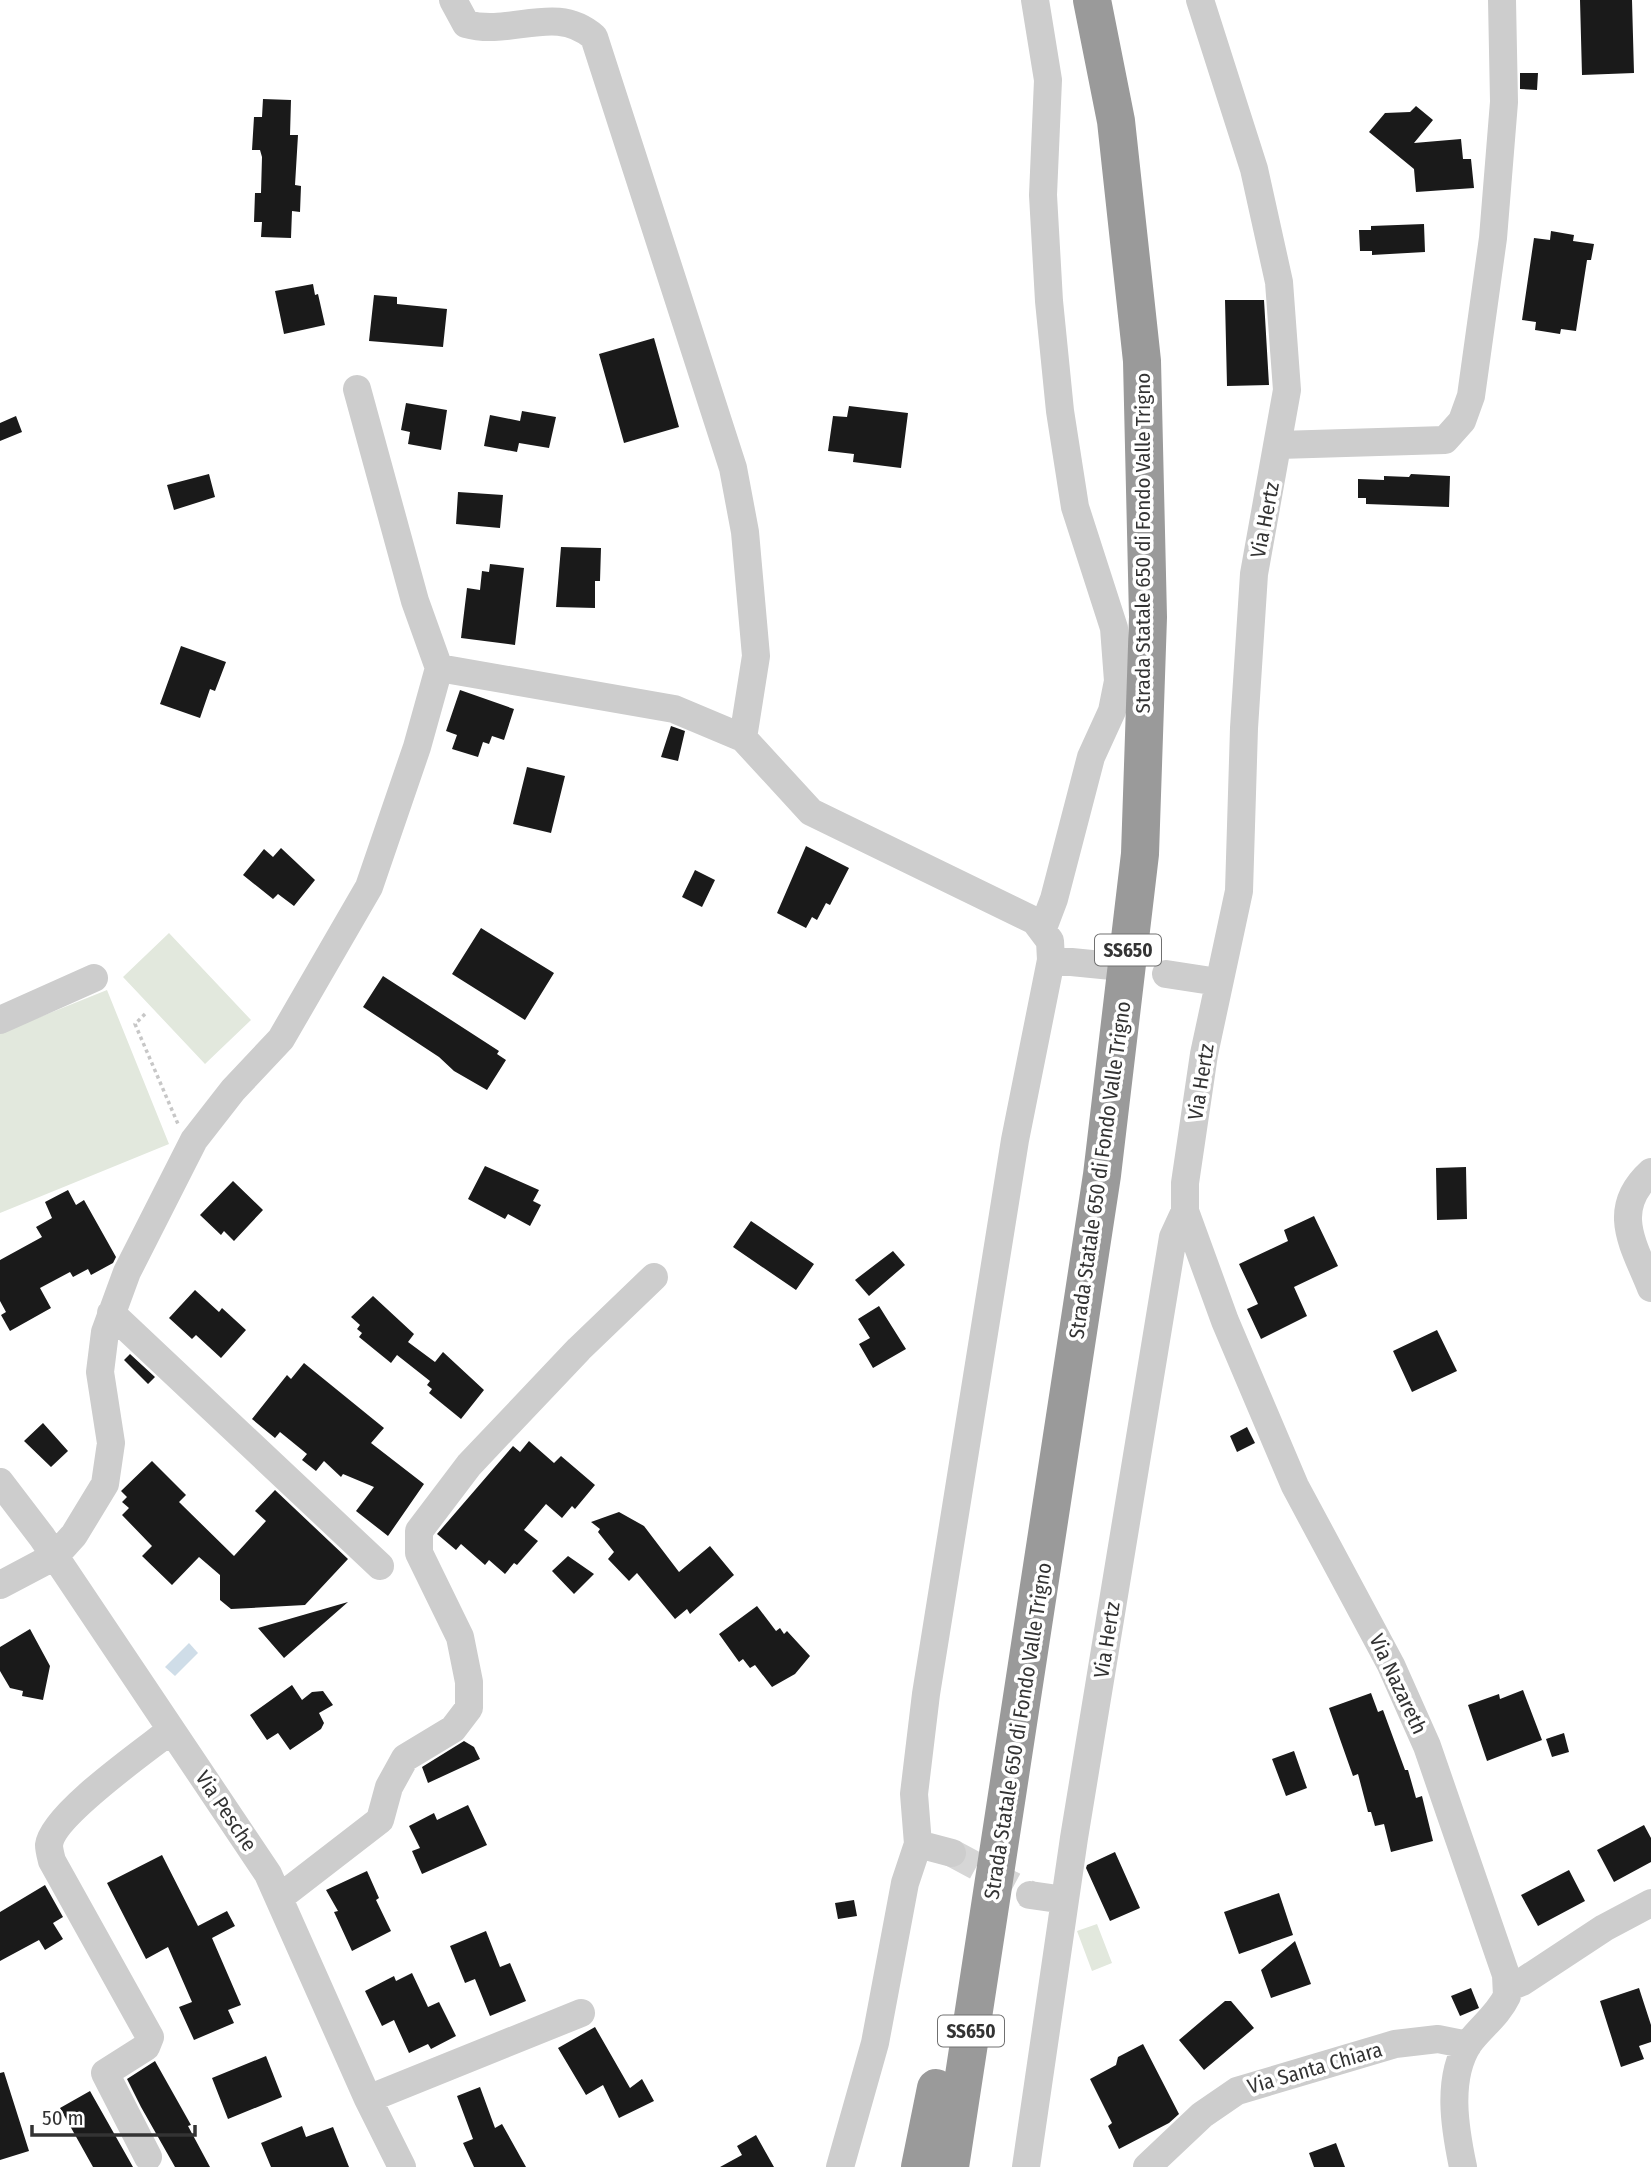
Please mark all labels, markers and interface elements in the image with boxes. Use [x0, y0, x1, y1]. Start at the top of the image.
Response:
street label: Strada Statale 650 di Fondo Valle Trigno [1130, 373, 1156, 713]
street label: Via Hertz [1245, 480, 1285, 560]
road number: SS650 [1095, 934, 1161, 966]
street label: Strada Statale 650 di Fondo Valle Trigno [1063, 999, 1137, 1341]
street label: Via Hertz [1182, 1042, 1220, 1122]
street label: Strada Statale 650 di Fondo Valle Trigno [979, 1561, 1057, 1901]
street label: Via Hertz [1088, 1600, 1126, 1680]
street label: Via Nazareth [1363, 1630, 1433, 1738]
street label: Via Pesche [190, 1766, 262, 1856]
road number: SS650 [938, 2016, 1004, 2047]
street label: Via Santa Chiara [1245, 2036, 1385, 2100]
scale bar [32, 2094, 194, 2138]
text: 50 m [42, 2105, 84, 2131]

